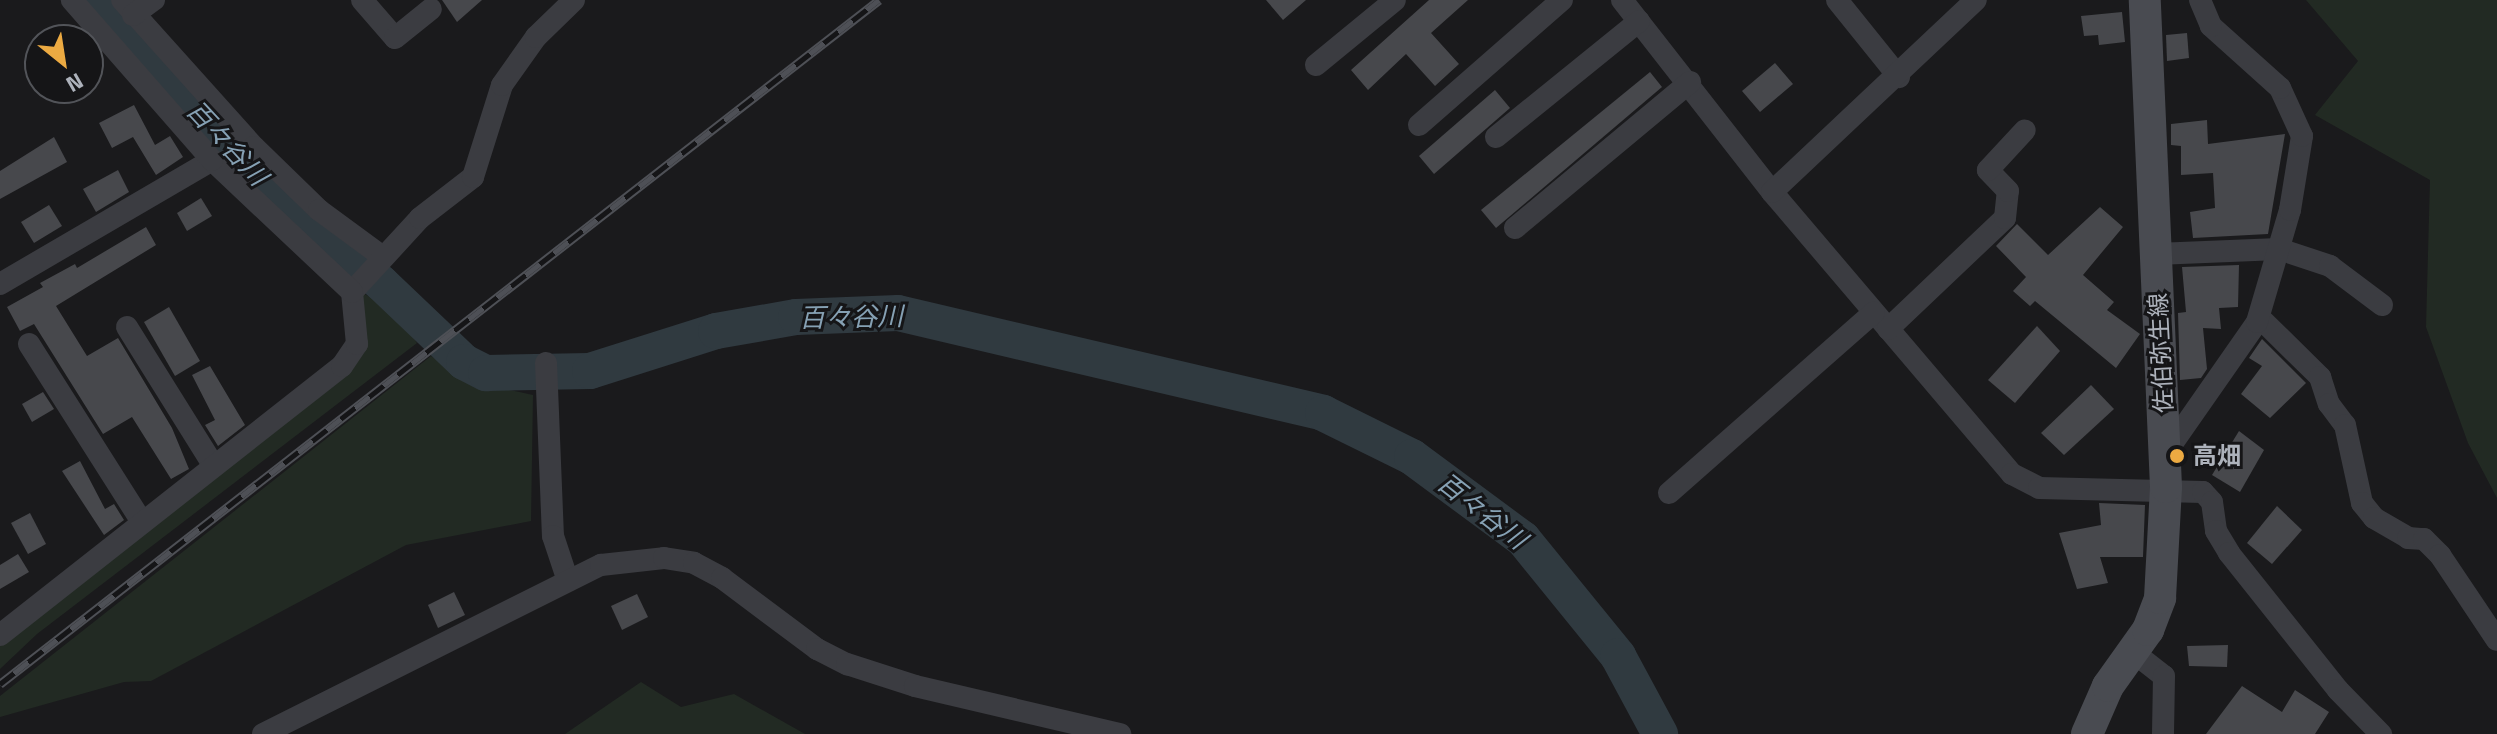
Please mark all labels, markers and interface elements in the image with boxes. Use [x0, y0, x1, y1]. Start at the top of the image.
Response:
north arrow [24, 24, 104, 104]
text: N [60, 65, 90, 102]
water label: 百々谷川 [180, 94, 274, 192]
street label: 佐伯弥生線 [2143, 292, 2179, 414]
water label: 百々谷川 [799, 300, 903, 334]
place label: 高畑 [2193, 442, 2241, 470]
marker: 高畑 [2168, 447, 2186, 465]
water label: 百々谷川 [1431, 467, 1533, 555]

